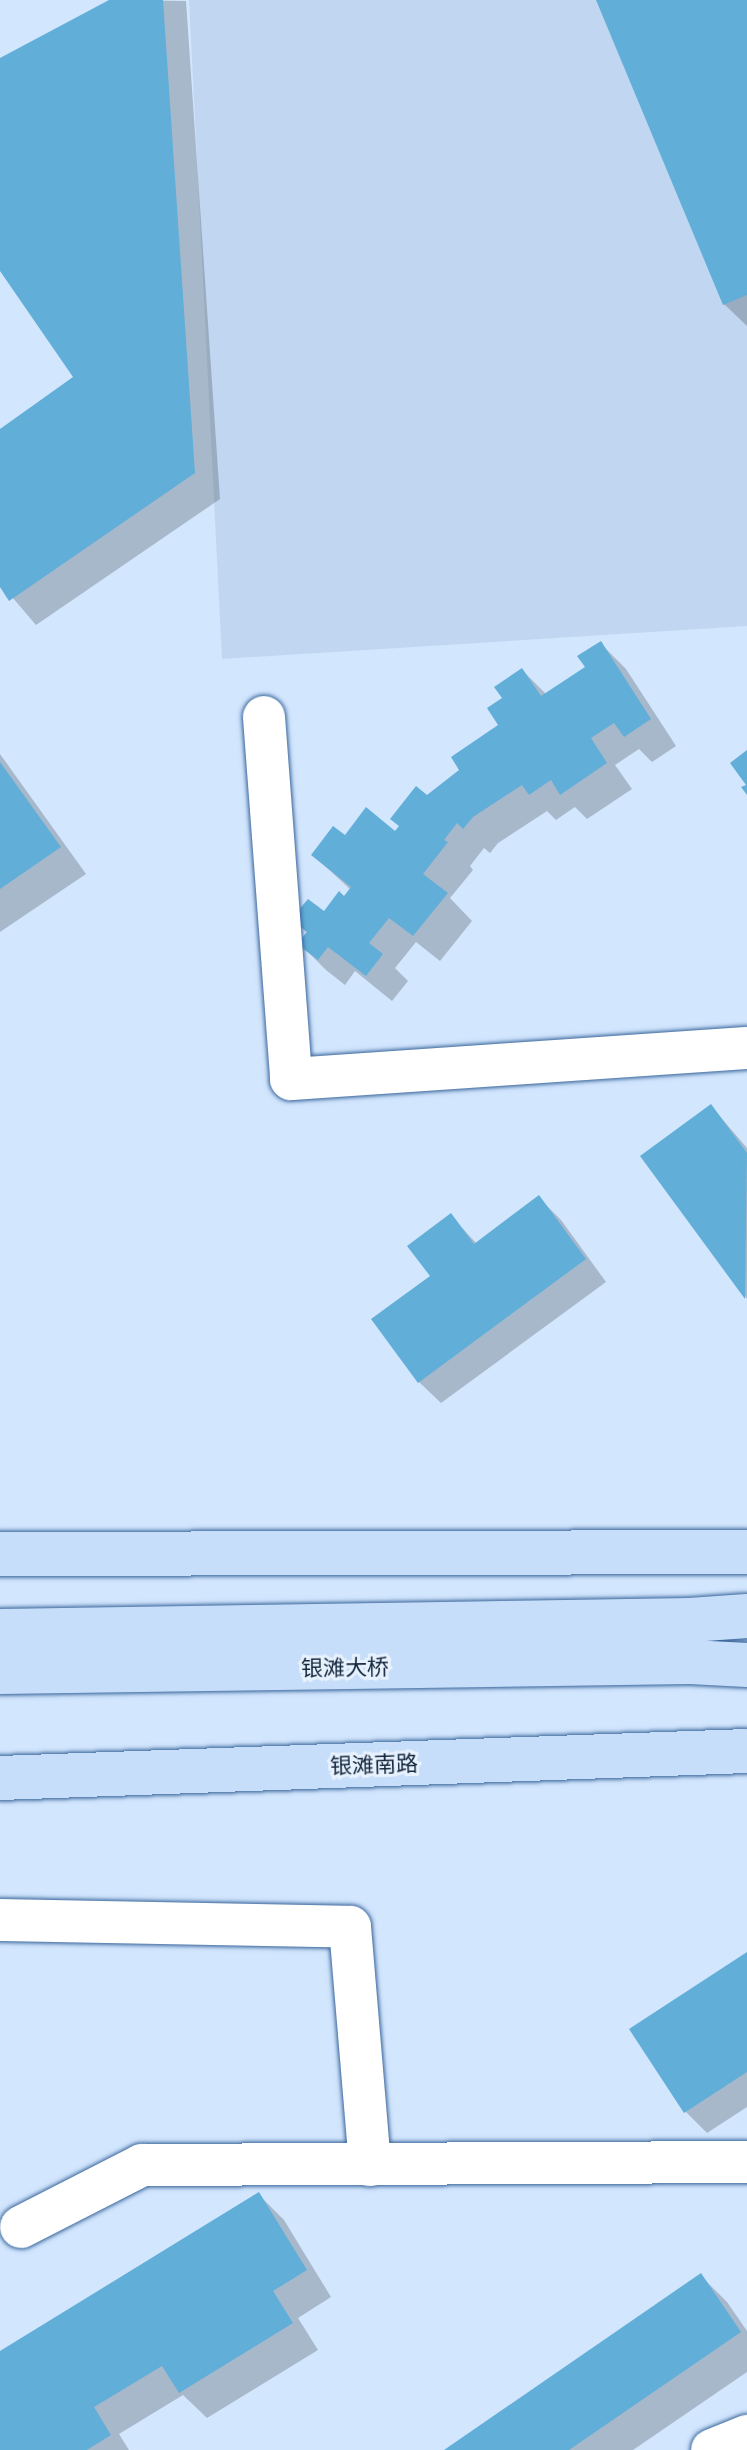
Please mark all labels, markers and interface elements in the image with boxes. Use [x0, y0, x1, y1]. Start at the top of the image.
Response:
street label: 银滩大桥 [301, 1653, 389, 1681]
street label: 银滩南路 [330, 1749, 418, 1779]

